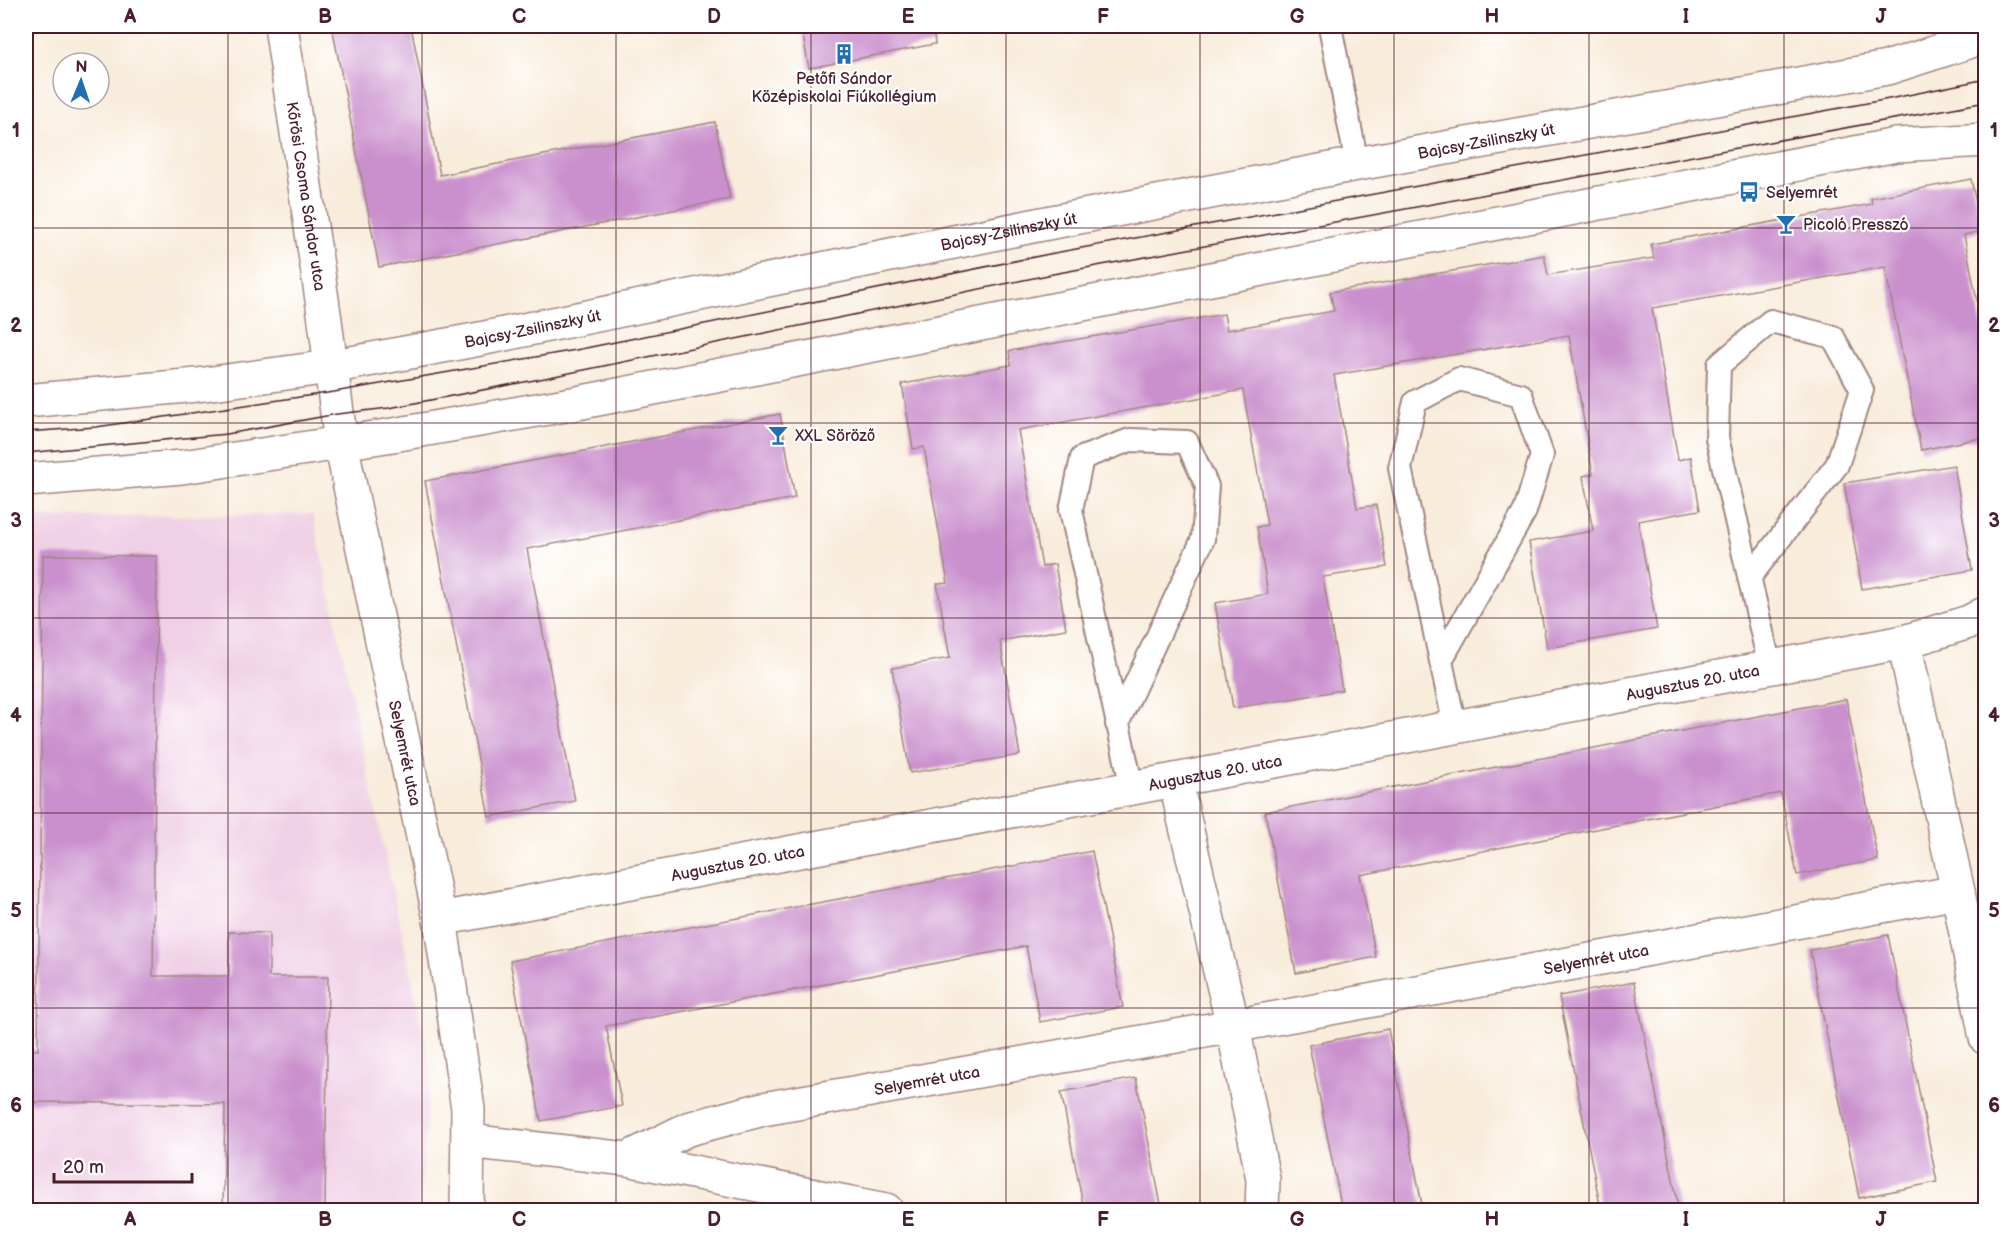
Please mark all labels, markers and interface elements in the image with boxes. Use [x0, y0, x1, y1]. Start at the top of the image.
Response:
text: A [123, 5, 137, 29]
text: B [318, 5, 332, 29]
text: C [512, 5, 526, 29]
text: D [707, 5, 721, 29]
text: E [902, 5, 915, 29]
text: F [1097, 5, 1109, 29]
text: G [1290, 5, 1305, 29]
text: H [1485, 5, 1499, 29]
text: I [1683, 5, 1689, 29]
text: J [1876, 5, 1888, 29]
building icon: Petőfi Sándor Középiskolai Fiúkollégium [832, 42, 856, 66]
north arrow [51, 51, 111, 111]
text: N [75, 58, 88, 77]
place label: Petőfi Sándor Középiskolai Fiúkollégium [752, 70, 936, 107]
street label: Kőrösi Csoma Sándor utca [281, 100, 329, 292]
text: 1 [12, 119, 20, 143]
text: 1 [1990, 119, 1998, 143]
street label: Bajcsy-Zsilinszky út [1416, 120, 1556, 164]
bus stop icon: Selyemrét [1737, 180, 1761, 204]
place label: Selyemrét [1766, 184, 1838, 203]
street label: Bajcsy-Zsilinszky út [939, 210, 1079, 256]
bar icon: Picoló Presszó [1774, 212, 1798, 236]
place label: Picoló Presszó [1803, 216, 1909, 235]
street label: Bajcsy-Zsilinszky út [463, 307, 603, 353]
text: 2 [10, 314, 22, 338]
text: 2 [1988, 314, 2000, 338]
bar icon: XXL Söröző [766, 423, 790, 447]
place label: XXL Söröző [794, 427, 876, 446]
text: 3 [10, 509, 22, 533]
text: 3 [1988, 509, 2000, 533]
street label: Augusztus 20. utca [1625, 662, 1761, 705]
street label: Selyemrét utca [384, 699, 424, 808]
text: 4 [10, 704, 22, 728]
text: 4 [1988, 704, 2000, 728]
street label: Augusztus 20. utca [1147, 752, 1284, 796]
street label: Augusztus 20. utca [670, 842, 806, 886]
text: 5 [10, 899, 22, 923]
text: 5 [1988, 899, 2000, 923]
street label: Selyemrét utca [1542, 941, 1651, 979]
street label: Selyemrét utca [873, 1063, 981, 1100]
text: 6 [10, 1094, 22, 1118]
text: 6 [1988, 1094, 2000, 1118]
scale bar [54, 1146, 192, 1184]
text: 20 m [63, 1157, 104, 1178]
text: A [123, 1208, 137, 1232]
text: B [318, 1208, 332, 1232]
text: C [512, 1208, 526, 1232]
text: D [707, 1208, 721, 1232]
text: E [902, 1208, 915, 1232]
text: F [1097, 1208, 1109, 1232]
text: G [1290, 1208, 1305, 1232]
text: H [1485, 1208, 1499, 1232]
text: I [1683, 1208, 1689, 1232]
text: J [1876, 1208, 1888, 1232]

